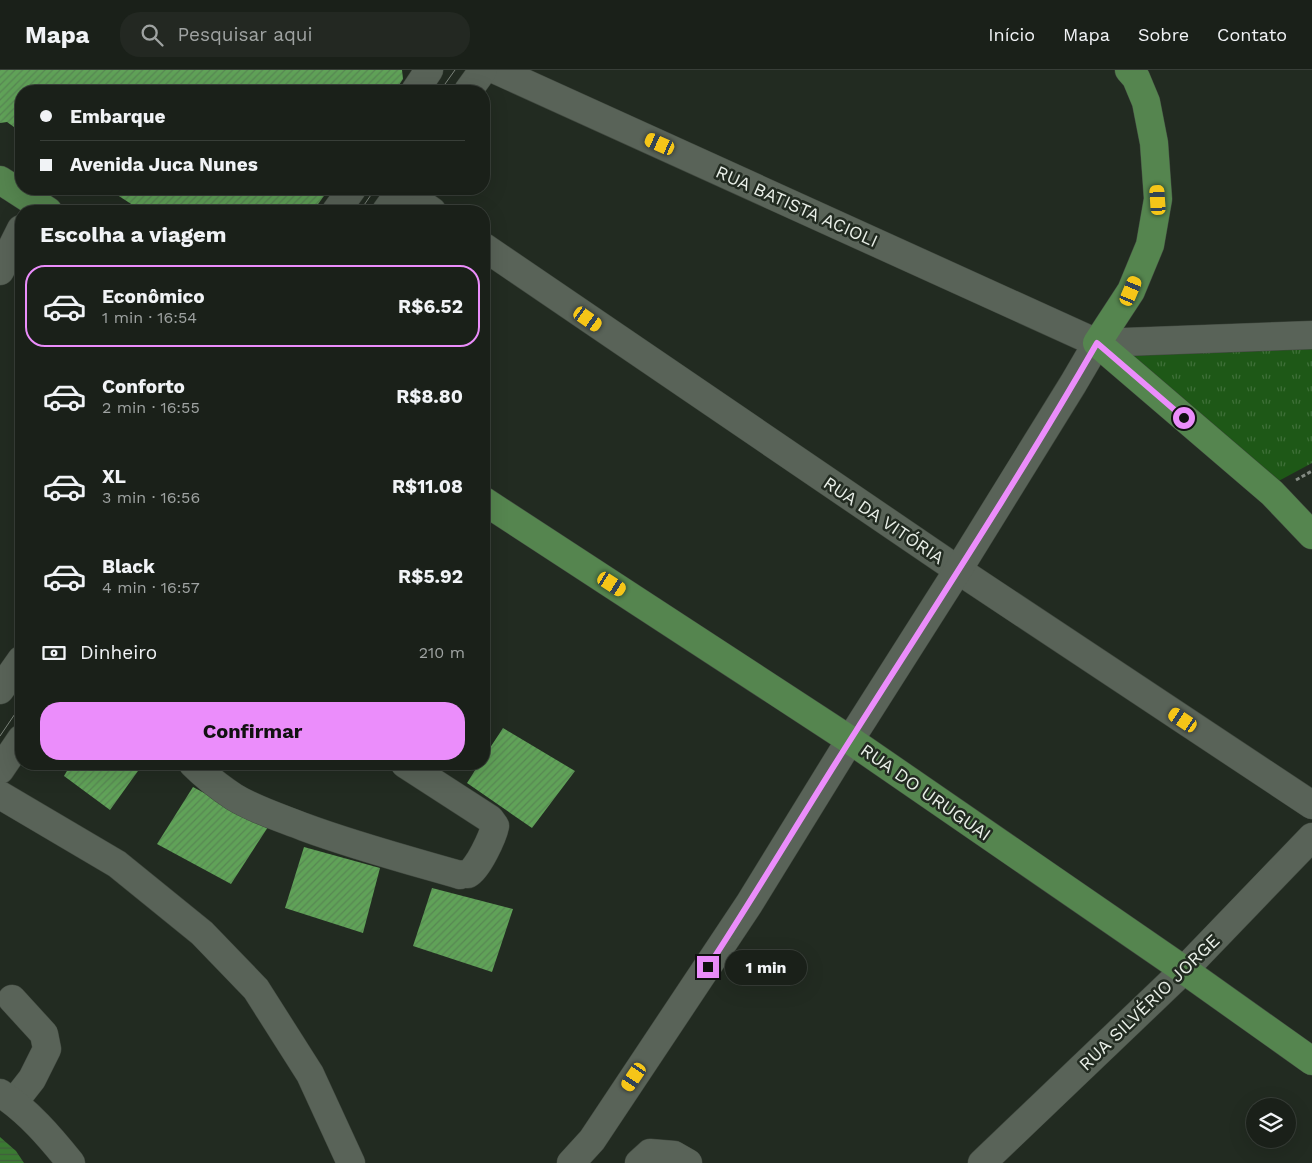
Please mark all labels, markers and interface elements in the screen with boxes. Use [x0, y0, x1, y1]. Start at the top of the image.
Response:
search box [120, 12, 470, 57]
text: Mapa [25, 21, 90, 49]
icon: search [138, 21, 166, 49]
text: Pesquisar aqui [178, 23, 313, 46]
text: Início [988, 24, 1035, 45]
text: Mapa [1063, 24, 1110, 45]
text: Sobre [1138, 24, 1189, 45]
text: Contato [1217, 24, 1287, 45]
text: Embarque [70, 105, 165, 128]
car [643, 131, 676, 157]
text: Avenida Juca Nunes [70, 153, 258, 176]
street label: RUA BATISTA ACIOLI [713, 161, 881, 251]
car [1149, 185, 1166, 215]
text: Escolha a viagem [40, 222, 227, 247]
car [1118, 274, 1143, 308]
icon: car [42, 284, 87, 329]
text: Econômico [102, 285, 205, 308]
text: R$6.52 [398, 295, 463, 318]
car [571, 304, 604, 334]
text: 1 min · 16:54 [102, 308, 197, 327]
icon: car [42, 374, 87, 419]
text: Conforto [102, 375, 185, 398]
text: R$8.80 [396, 385, 463, 408]
text: 2 min · 16:55 [102, 398, 200, 417]
route start [1173, 407, 1195, 429]
icon: car [42, 464, 87, 509]
text: XL [102, 465, 126, 488]
street label: RUA DA VITÓRIA [820, 472, 948, 568]
text: R$11.08 [392, 475, 463, 498]
text: 3 min · 16:56 [102, 488, 200, 507]
icon: car [42, 554, 87, 599]
text: Black [102, 555, 155, 578]
text: R$5.92 [398, 565, 463, 588]
car [595, 570, 628, 598]
text: 4 min · 16:57 [102, 578, 200, 597]
icon: cash [40, 639, 68, 667]
text: Dinheiro [80, 641, 157, 664]
text: 210 m [419, 643, 465, 662]
button: Confirmar [40, 702, 465, 760]
car [1166, 705, 1199, 735]
street label: RUA DO URUGUAI [857, 739, 995, 845]
street label: RUA SILVÉRIO JORGE [1074, 929, 1224, 1075]
callout: 1 min [726, 950, 808, 984]
route end [697, 956, 719, 978]
text: 1 min [745, 958, 787, 977]
car [619, 1060, 648, 1094]
map controls [1246, 1098, 1296, 1148]
button: layers [1246, 1098, 1296, 1148]

